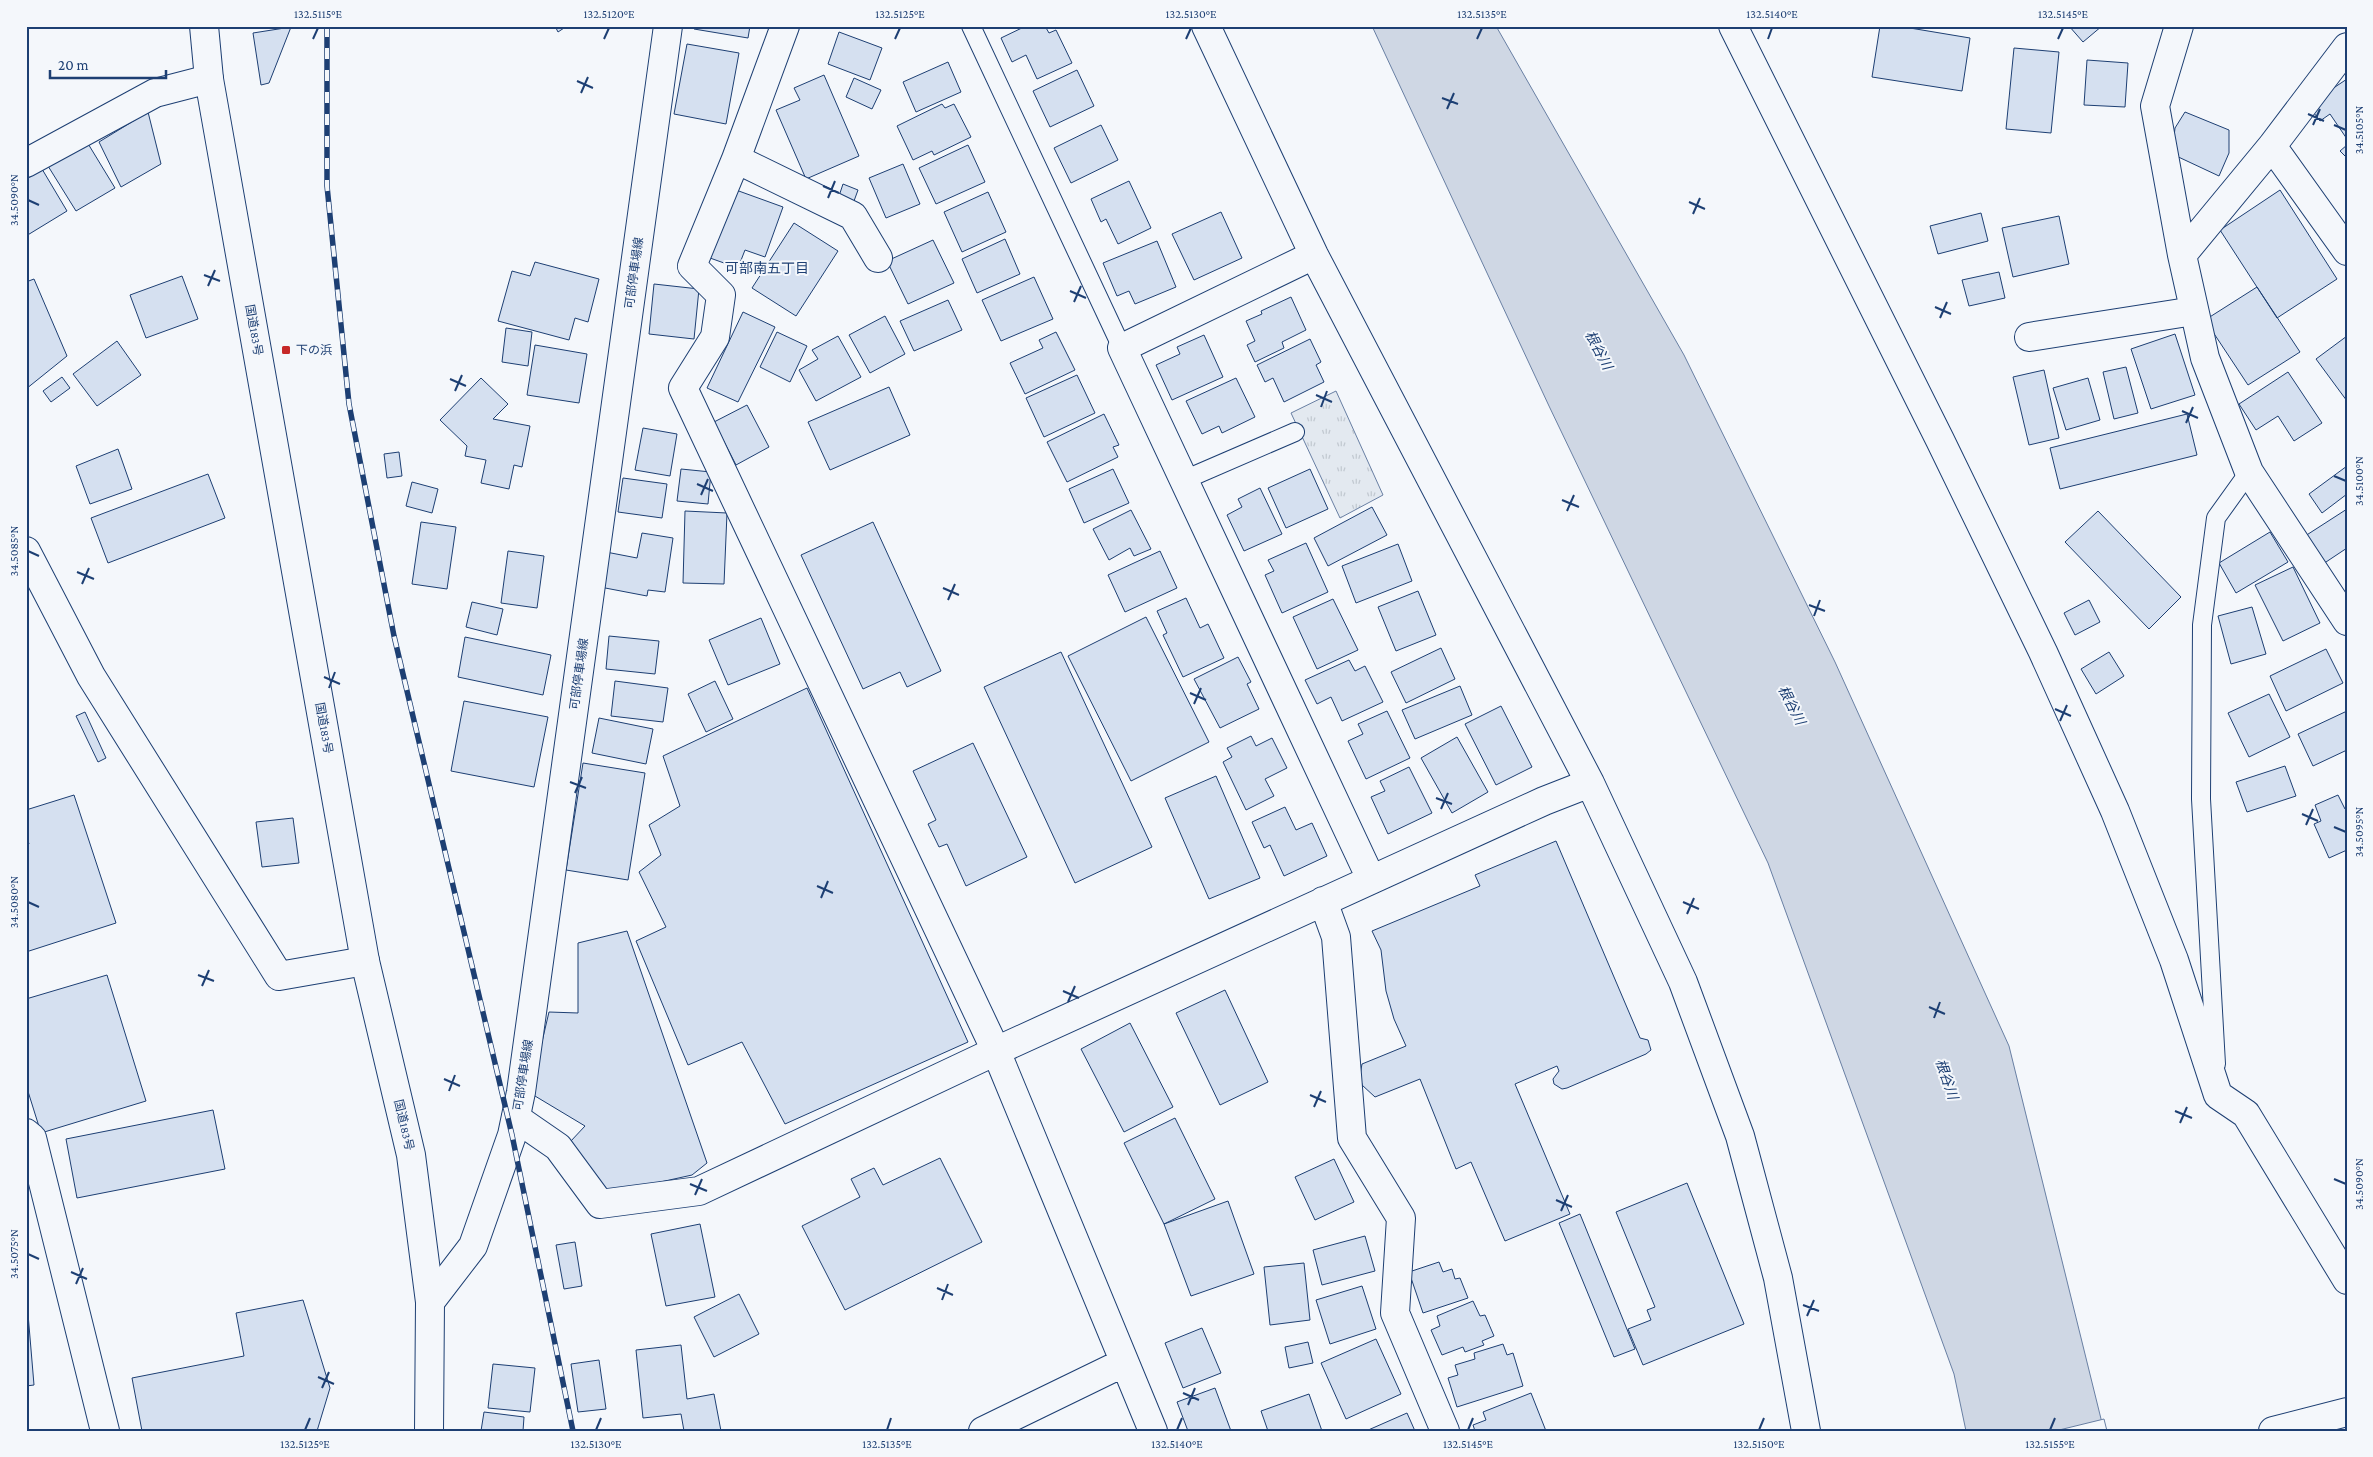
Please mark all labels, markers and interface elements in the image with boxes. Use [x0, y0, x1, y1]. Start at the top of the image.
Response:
text: 132.5115°E [294, 7, 342, 21]
text: 132.5120°E [584, 7, 635, 21]
text: 132.5125°E [875, 7, 925, 21]
text: 132.5130°E [1166, 7, 1217, 21]
text: 132.5135°E [1457, 7, 1507, 21]
text: 132.5140°E [1746, 7, 1798, 21]
text: 132.5145°E [2038, 7, 2089, 21]
scale bar [50, 48, 166, 80]
text: 20 m [58, 57, 89, 73]
text: 34.5105°N [2352, 106, 2366, 154]
text: 34.5090°N [7, 174, 21, 226]
street label: 可部停車場線 [622, 236, 646, 310]
district label: 可部南五丁目 [725, 260, 809, 276]
street label: 国道183号 [243, 303, 265, 357]
water label: 根谷川 [1582, 328, 1617, 374]
place label: 下の浜 [296, 343, 332, 357]
marker: 下の浜 [280, 344, 292, 356]
text: 34.5100°N [2352, 456, 2366, 506]
text: 34.5085°N [7, 525, 21, 576]
street label: 可部停車場線 [567, 637, 591, 711]
water label: 根谷川 [1775, 683, 1810, 729]
street label: 国道183号 [313, 701, 335, 755]
text: 34.5095°N [2352, 807, 2366, 857]
text: 34.5080°N [7, 876, 21, 928]
street label: 可部停車場線 [510, 1038, 536, 1112]
water label: 根谷川 [1933, 1057, 1962, 1103]
street label: 国道183号 [391, 1098, 417, 1152]
text: 34.5090°N [2352, 1158, 2366, 1210]
text: 34.5075°N [7, 1229, 21, 1279]
text: 132.5125°E [280, 1437, 330, 1451]
text: 132.5130°E [571, 1437, 622, 1451]
text: 132.5135°E [862, 1437, 912, 1451]
text: 132.5140°E [1151, 1437, 1203, 1451]
text: 132.5145°E [1443, 1437, 1494, 1451]
text: 132.5150°E [1734, 1437, 1785, 1451]
text: 132.5155°E [2025, 1437, 2075, 1451]

